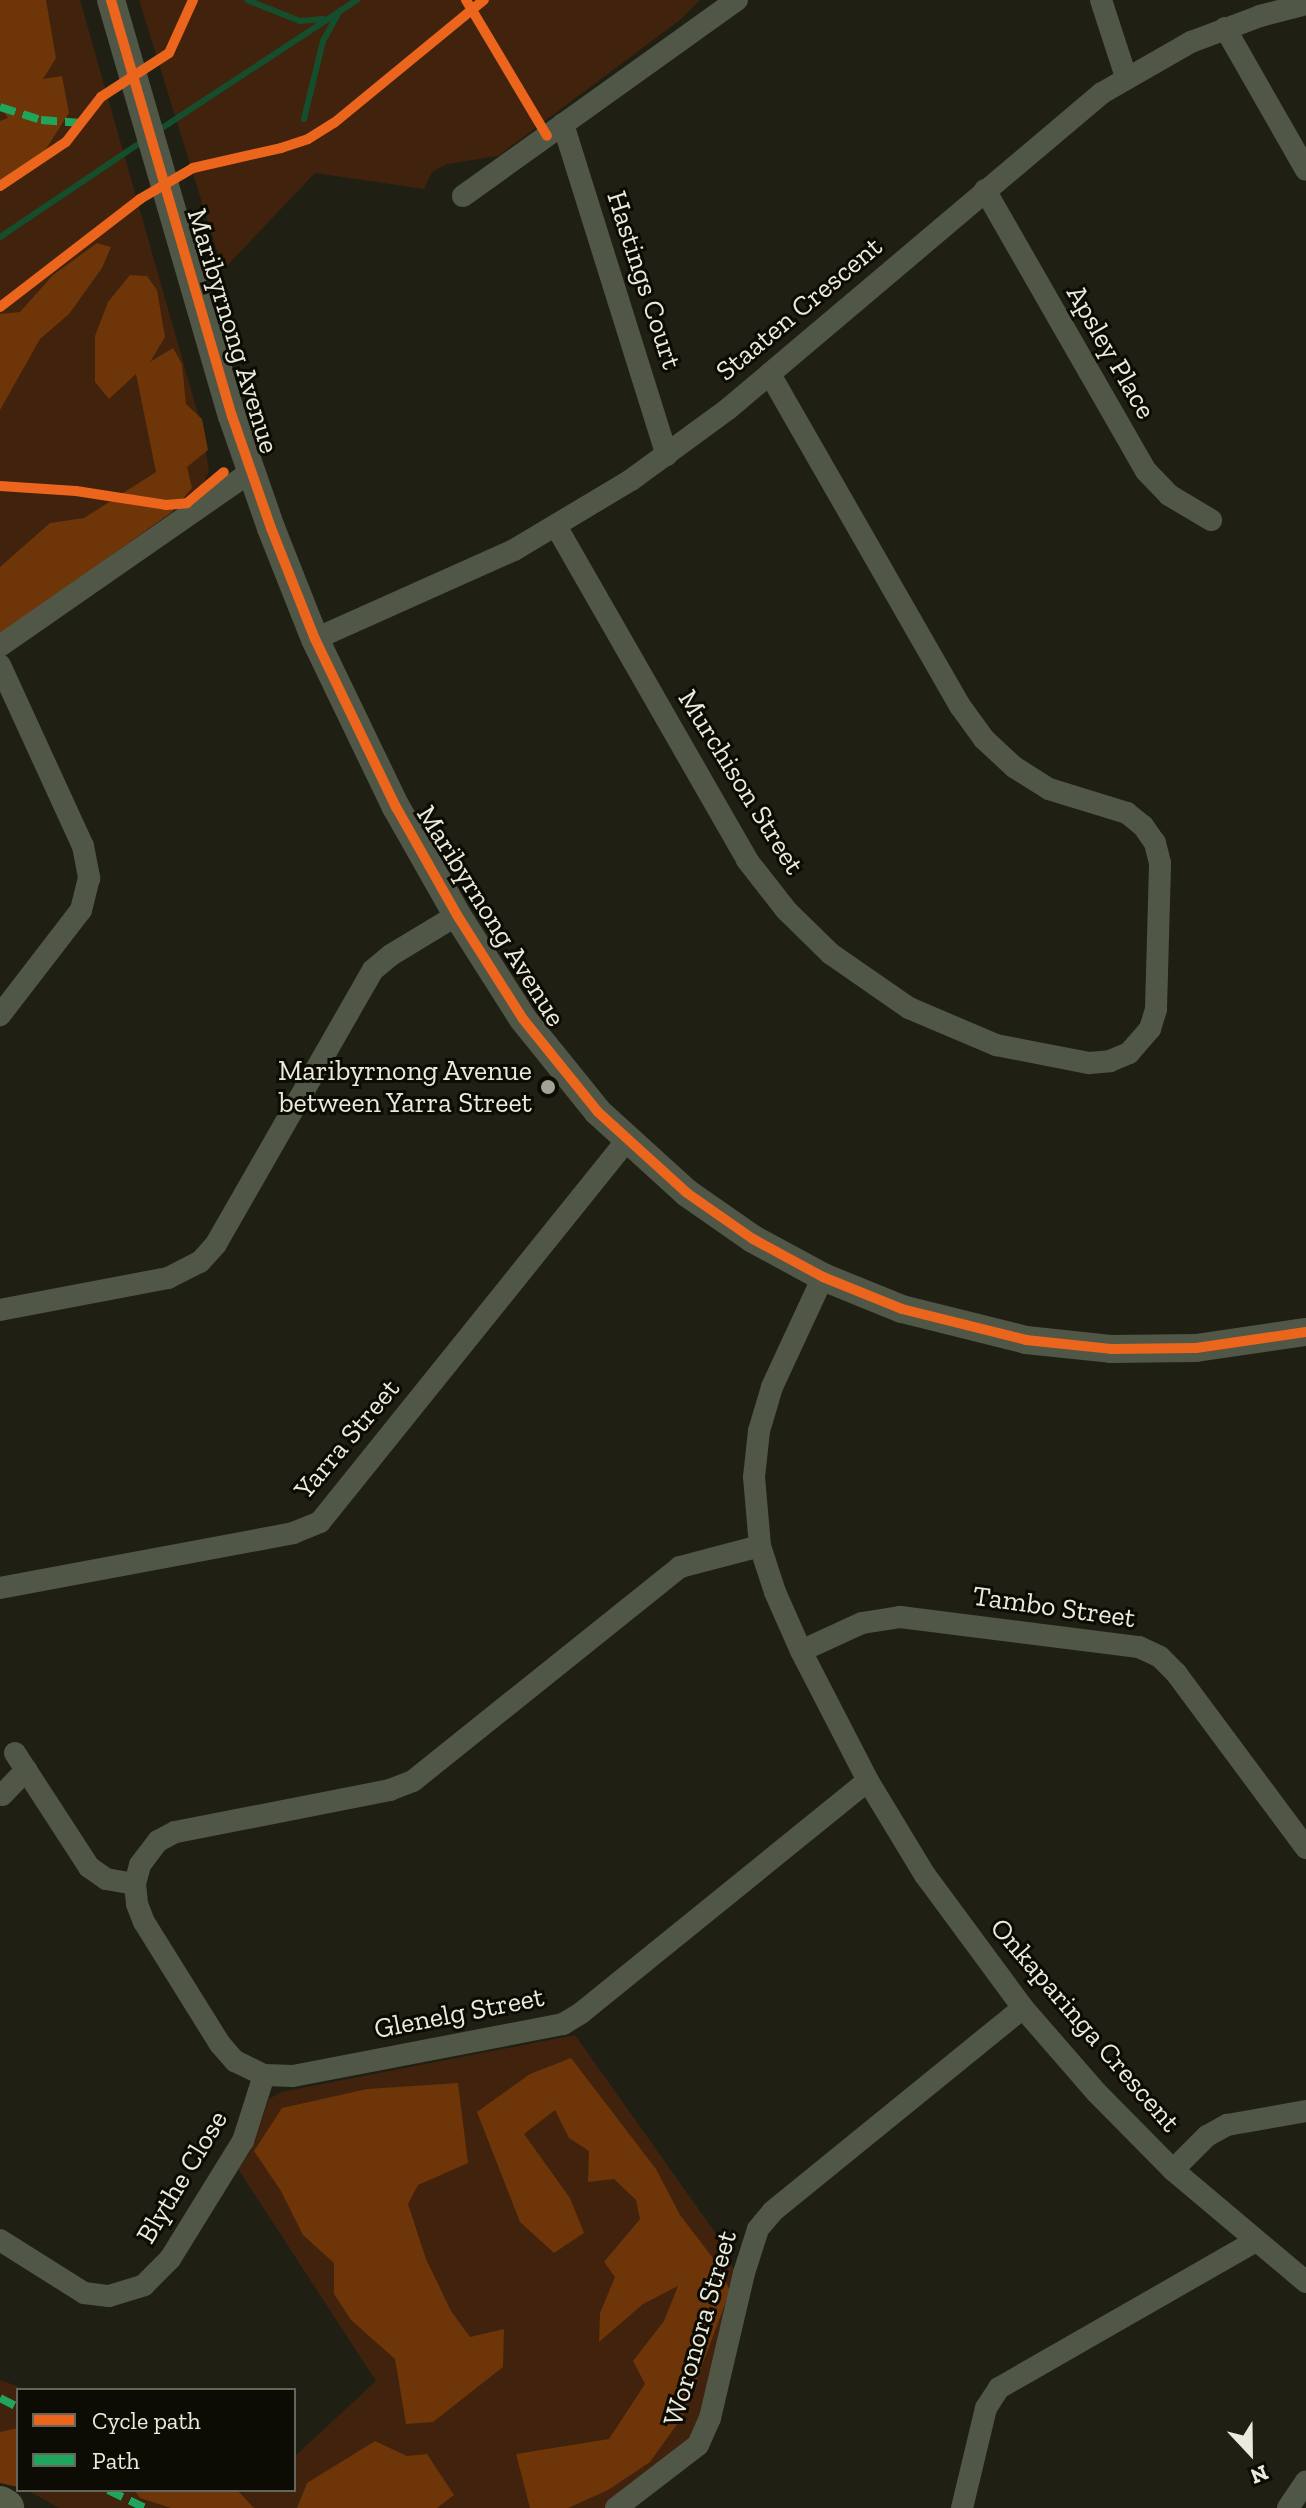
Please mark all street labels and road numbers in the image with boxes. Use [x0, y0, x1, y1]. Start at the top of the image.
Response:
street label: Hastings Court [599, 187, 689, 373]
street label: Maribyrnong Avenue [180, 204, 286, 458]
street label: Staaten Crescent [709, 230, 889, 388]
street label: Apsley Place [1059, 279, 1163, 425]
street label: Murchison Street [671, 684, 811, 880]
street label: Maribyrnong Avenue [409, 799, 573, 1033]
street label: Yarra Street [287, 1372, 407, 1506]
street label: Tambo Street [971, 1579, 1137, 1635]
street label: Onkaparinga Crescent [983, 1911, 1187, 2139]
street label: Glenelg Street [371, 1980, 547, 2046]
street label: Blythe Close [129, 2104, 235, 2250]
street label: Woronora Street [656, 2227, 744, 2429]

